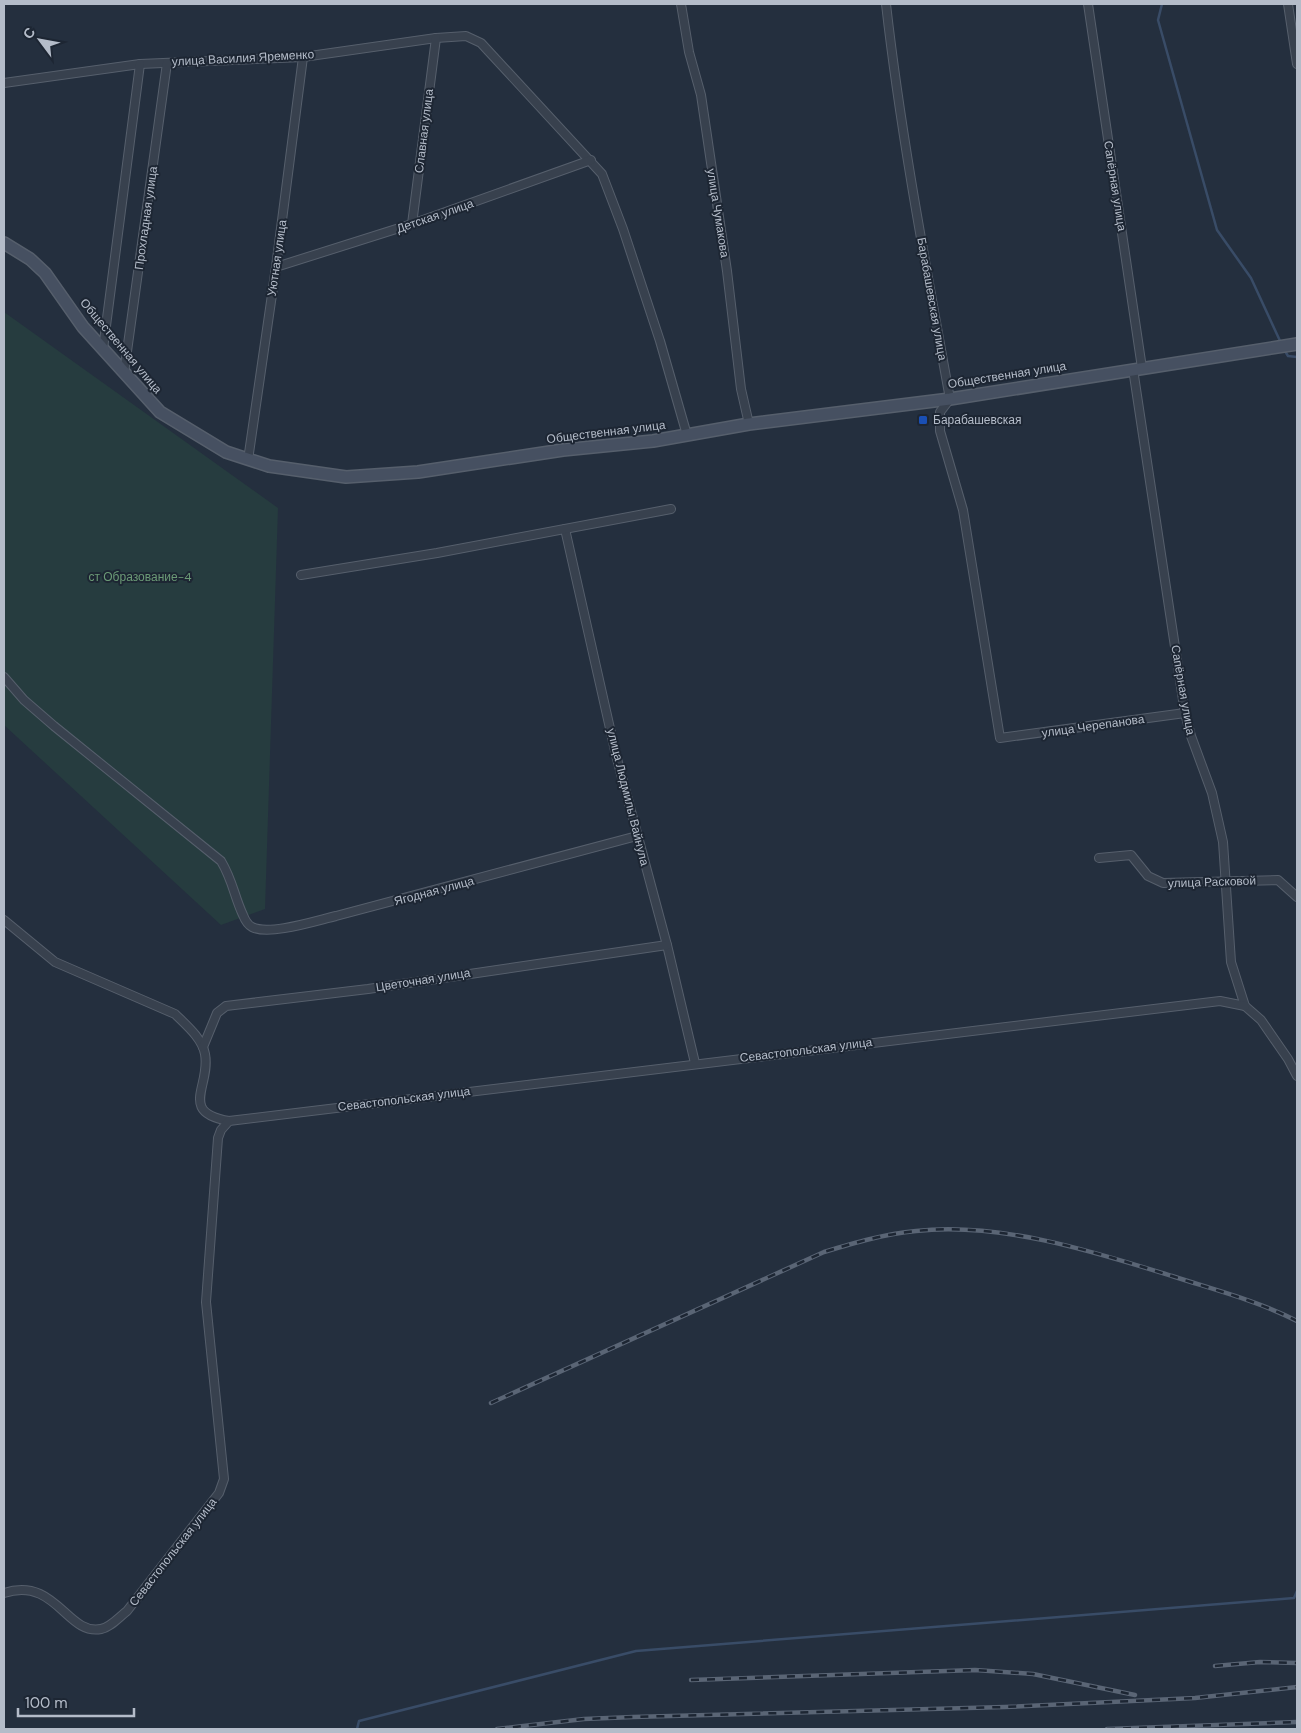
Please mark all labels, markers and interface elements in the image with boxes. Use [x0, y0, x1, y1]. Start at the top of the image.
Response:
north arrow [15, 15, 65, 65]
text: С [19, 24, 39, 42]
street label: улица Василия Яременко [171, 46, 315, 70]
street label: Славная улица [411, 88, 437, 174]
street label: Сапёрная улица [1100, 140, 1130, 233]
street label: Прохладная улица [131, 165, 161, 271]
street label: улица Чумакова [703, 167, 733, 259]
street label: Детская улица [394, 195, 476, 237]
street label: Уютная улица [264, 218, 290, 297]
street label: Барабашевская улица [913, 236, 951, 362]
street label: Общественная улица [76, 295, 166, 397]
street label: Общественная улица [947, 358, 1068, 392]
place label: Барабашевская [933, 412, 1021, 428]
marker: Барабашевская [917, 414, 929, 426]
street label: Общественная улица [546, 417, 667, 447]
park label: ст Образование-4 [89, 569, 191, 585]
street label: Сапёрная улица [1167, 644, 1199, 737]
street label: улица Черепанова [1041, 711, 1146, 741]
street label: улица Людмилы Вайнула [603, 727, 653, 868]
street label: улица Расковой [1168, 872, 1256, 892]
street label: Ягодная улица [392, 873, 476, 909]
street label: Цветочная улица [375, 965, 472, 995]
street label: Севастопольская улица [739, 1034, 873, 1066]
street label: Севастопольская улица [337, 1083, 471, 1115]
street label: Севастопольская улица [126, 1494, 221, 1609]
scale bar [18, 1686, 134, 1718]
text: 100 m [25, 1693, 68, 1713]

